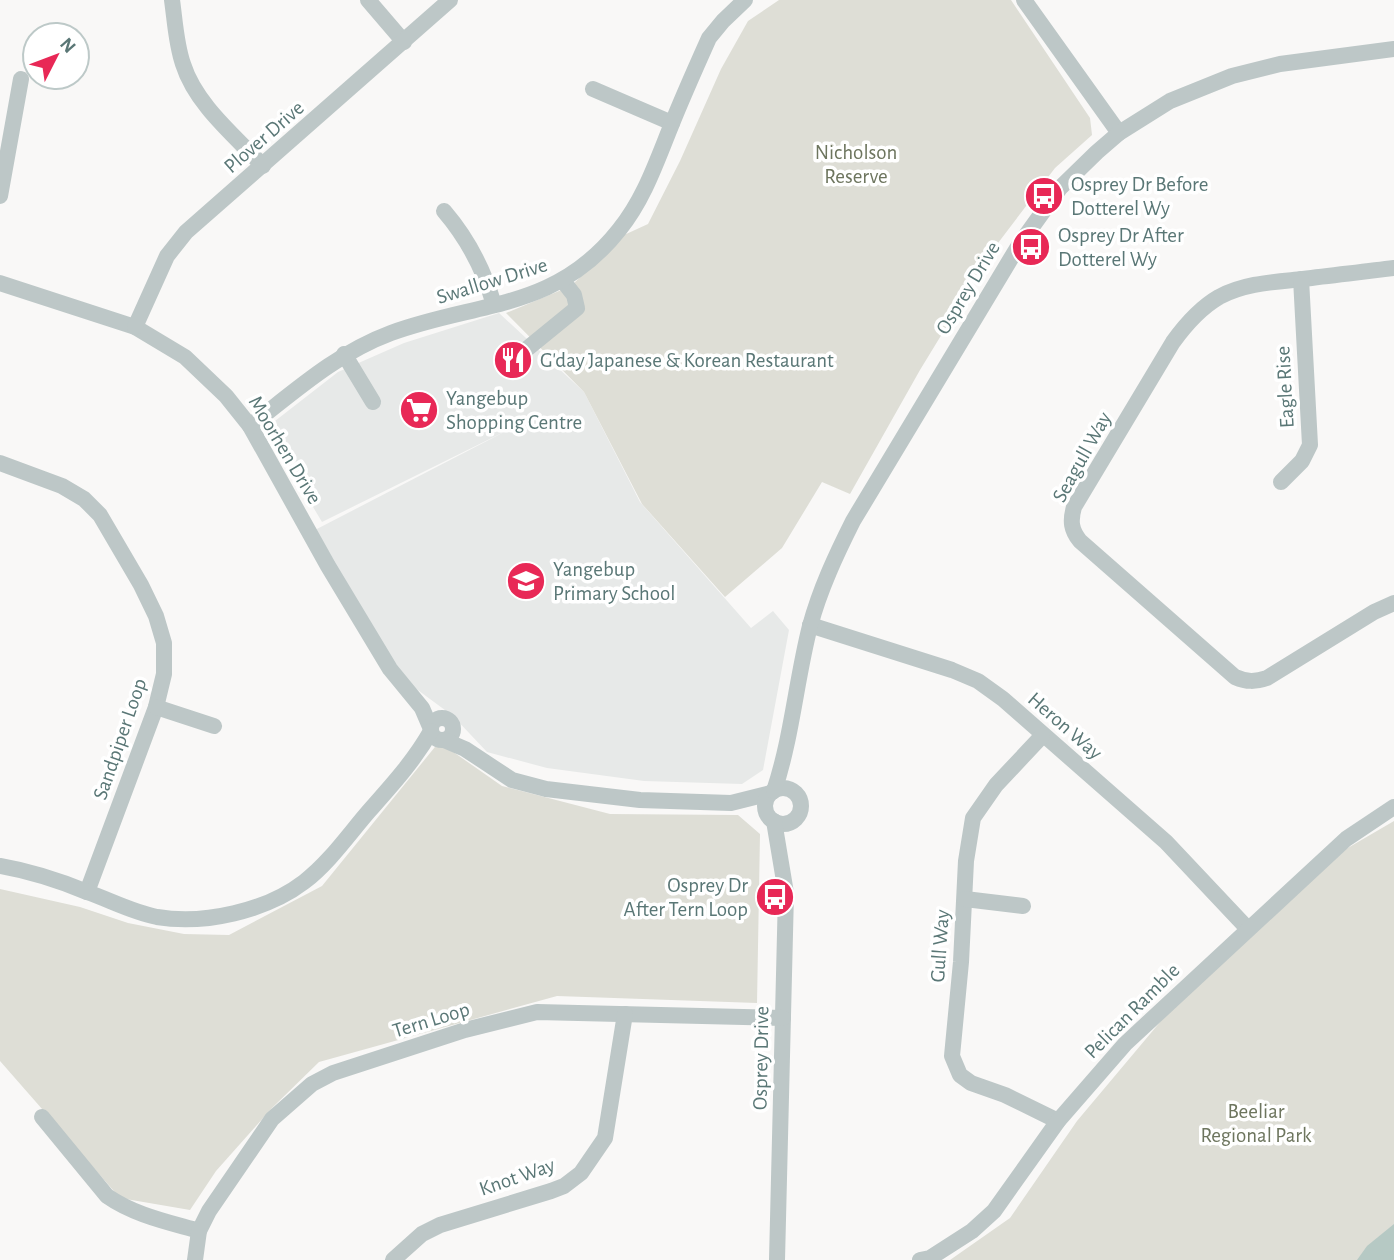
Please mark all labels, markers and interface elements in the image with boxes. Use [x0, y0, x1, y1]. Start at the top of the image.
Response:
north arrow [21, 21, 91, 91]
text: N [56, 34, 79, 57]
street label: Plover Drive [220, 97, 308, 177]
park label: Nicholson Reserve [815, 142, 897, 187]
place label: Osprey Dr Before Dotterel Wy [1071, 174, 1209, 219]
bus stop icon: Osprey Dr Before Dotterel Wy [1023, 175, 1065, 217]
place label: Osprey Dr After Dotterel Wy [1058, 225, 1184, 270]
bus stop icon: Osprey Dr After Dotterel Wy [1010, 226, 1052, 268]
street label: Osprey Drive [932, 238, 1004, 338]
street label: Swallow Drive [434, 254, 550, 308]
restaurant icon: G'day Japanese & Korean Restaurant [492, 339, 534, 381]
street label: Eagle Rise [1272, 345, 1298, 429]
place label: G'day Japanese & Korean Restaurant [540, 350, 834, 371]
place label: Yangebup Shopping Centre [446, 388, 582, 433]
supermarket icon: Yangebup Shopping Centre [398, 389, 440, 431]
street label: Moorhen Drive [245, 392, 325, 508]
street label: Seagull Way [1049, 408, 1115, 506]
place label: Yangebup Primary School [553, 559, 676, 604]
school or university icon: Yangebup Primary School [505, 560, 547, 602]
street label: Sandpiper Loop [89, 676, 151, 802]
street label: Heron Way [1024, 688, 1106, 764]
place label: Osprey Dr After Tern Loop [624, 875, 748, 920]
bus stop icon: Osprey Dr After Tern Loop [754, 876, 796, 918]
street label: Gull Way [927, 909, 953, 983]
street label: Pelican Ramble [1080, 959, 1184, 1063]
street label: Tern Loop [390, 998, 472, 1042]
street label: Osprey Drive [750, 1006, 772, 1110]
park label: Beeliar Regional Park [1200, 1101, 1312, 1146]
street label: Knot Way [476, 1154, 558, 1200]

